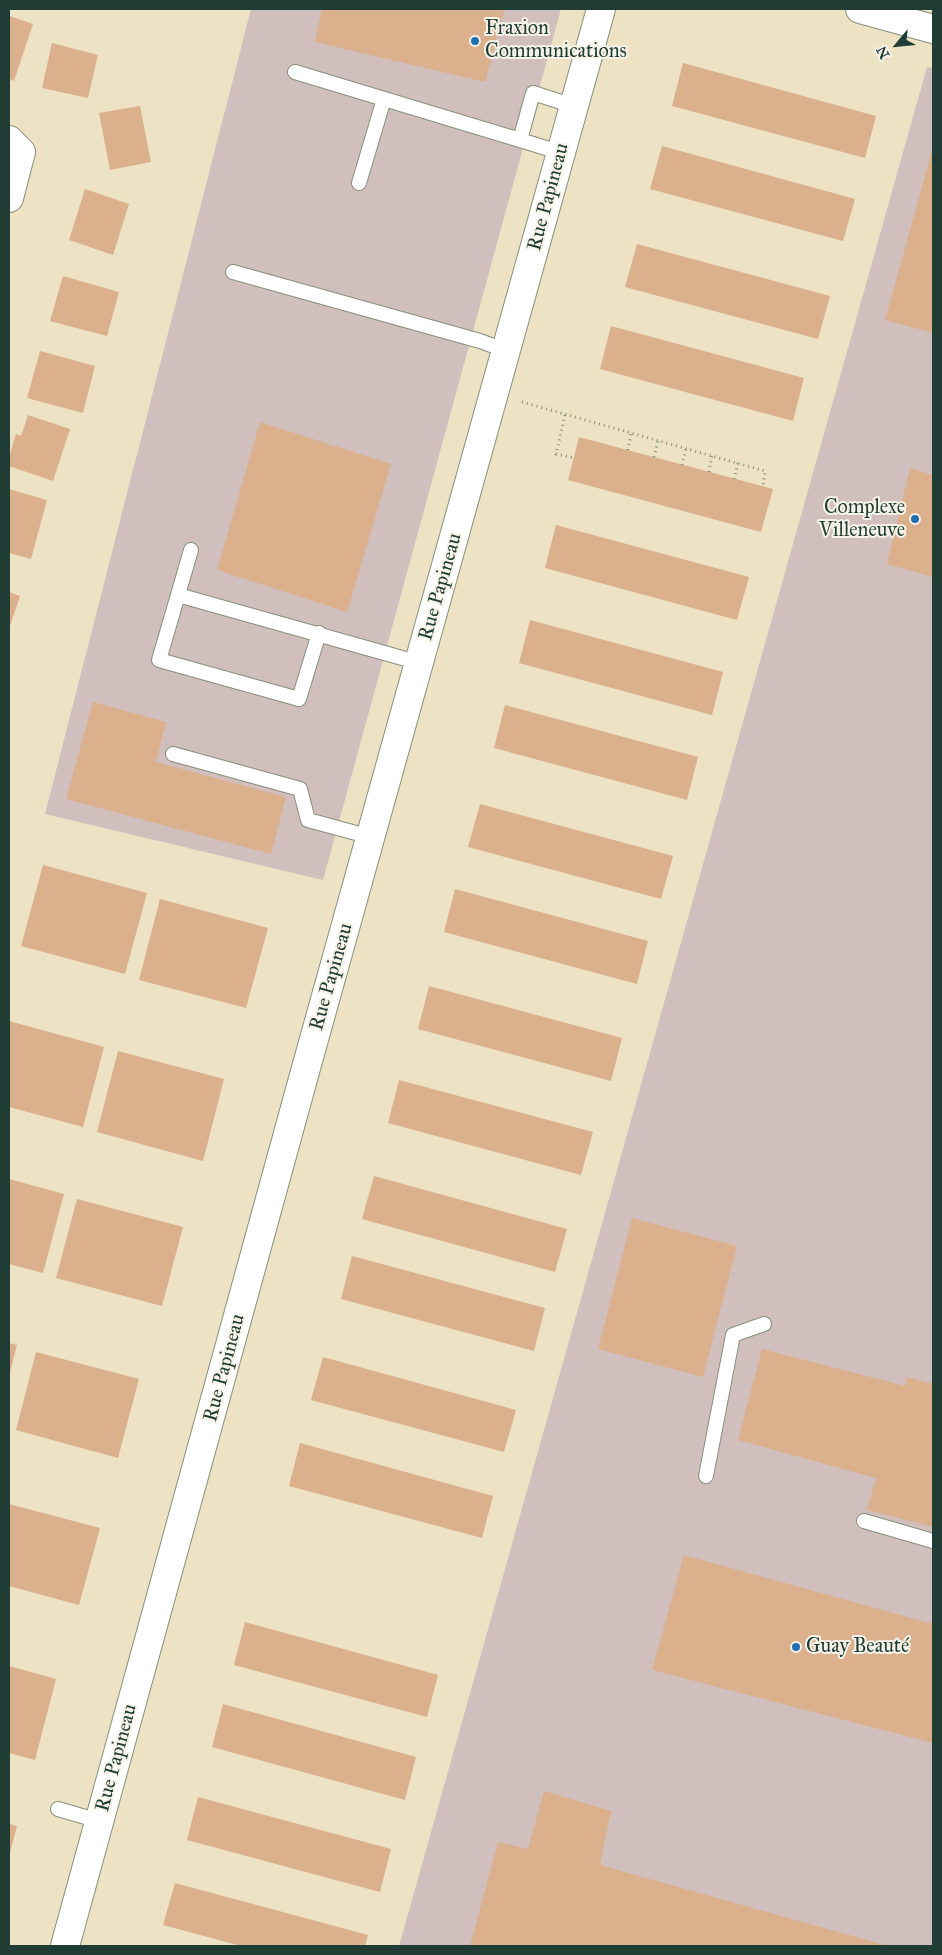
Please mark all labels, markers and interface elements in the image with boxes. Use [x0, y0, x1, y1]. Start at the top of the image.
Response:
place label: Fraxion Communications [485, 17, 627, 64]
north arrow [872, 20, 922, 70]
marker: Fraxion Communications [469, 35, 481, 47]
text: N [873, 43, 894, 62]
street label: Rue Papineau [523, 141, 575, 253]
place label: Complexe Villeneuve [819, 496, 905, 543]
marker: Complexe Villeneuve [909, 513, 921, 525]
street label: Rue Papineau [414, 531, 468, 643]
street label: Rue Papineau [305, 921, 359, 1033]
street label: Rue Papineau [199, 1312, 251, 1424]
place label: Guay Beauté [806, 1635, 909, 1659]
marker: Guay Beauté [790, 1641, 802, 1653]
street label: Rue Papineau [91, 1702, 143, 1814]

